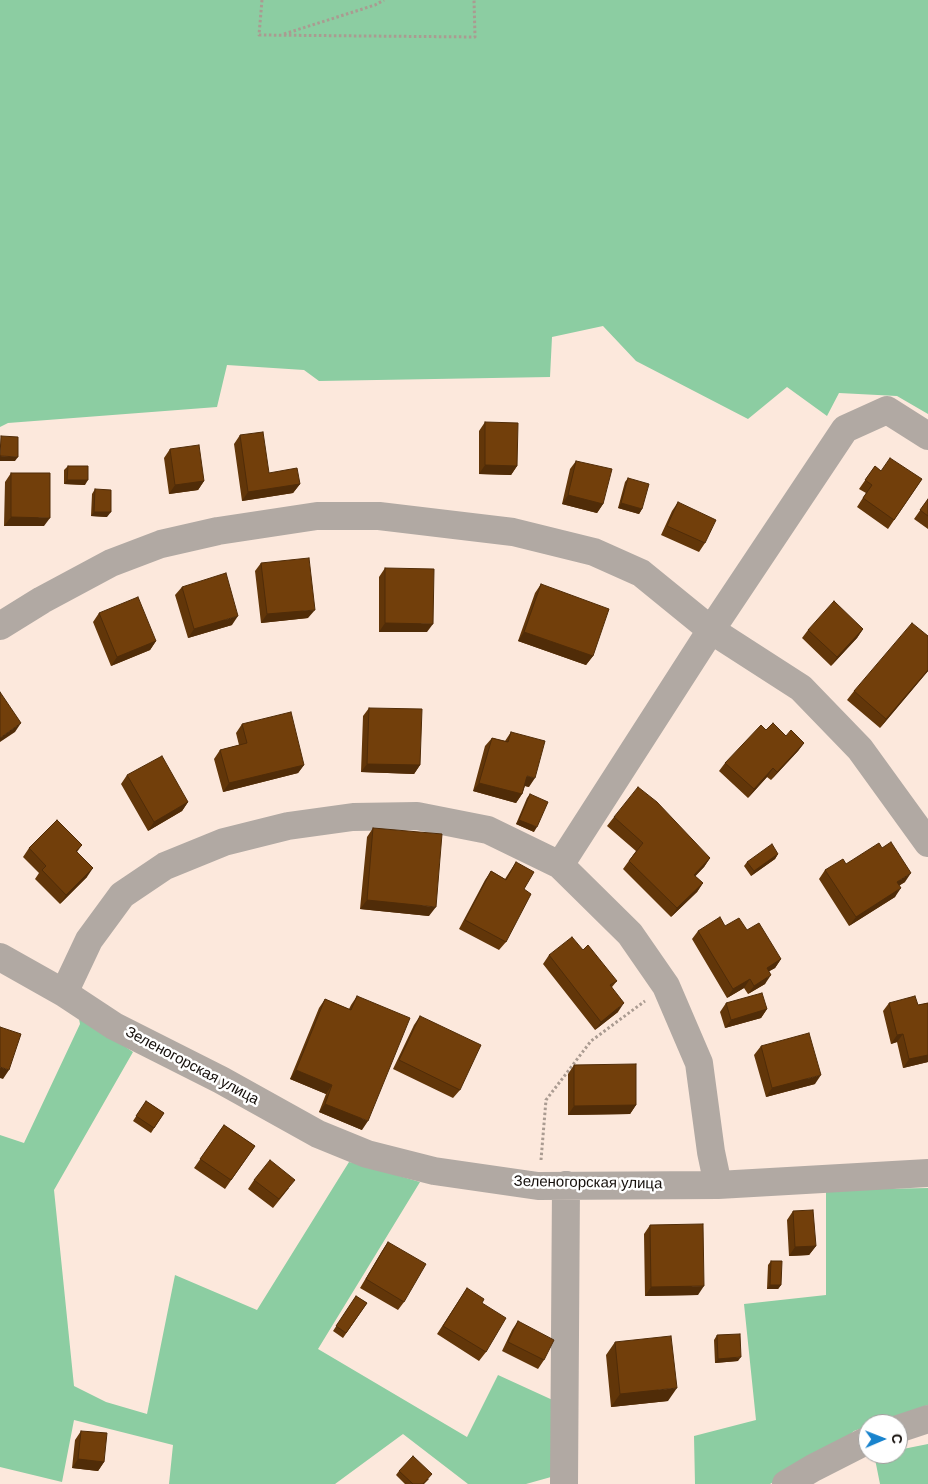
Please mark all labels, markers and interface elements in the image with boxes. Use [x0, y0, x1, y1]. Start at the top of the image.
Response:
street label: Зеленогорская улица [122, 1023, 262, 1109]
street label: Зеленогорская улица [513, 1173, 663, 1193]
north arrow [858, 1414, 908, 1464]
text: С [889, 1434, 905, 1444]

